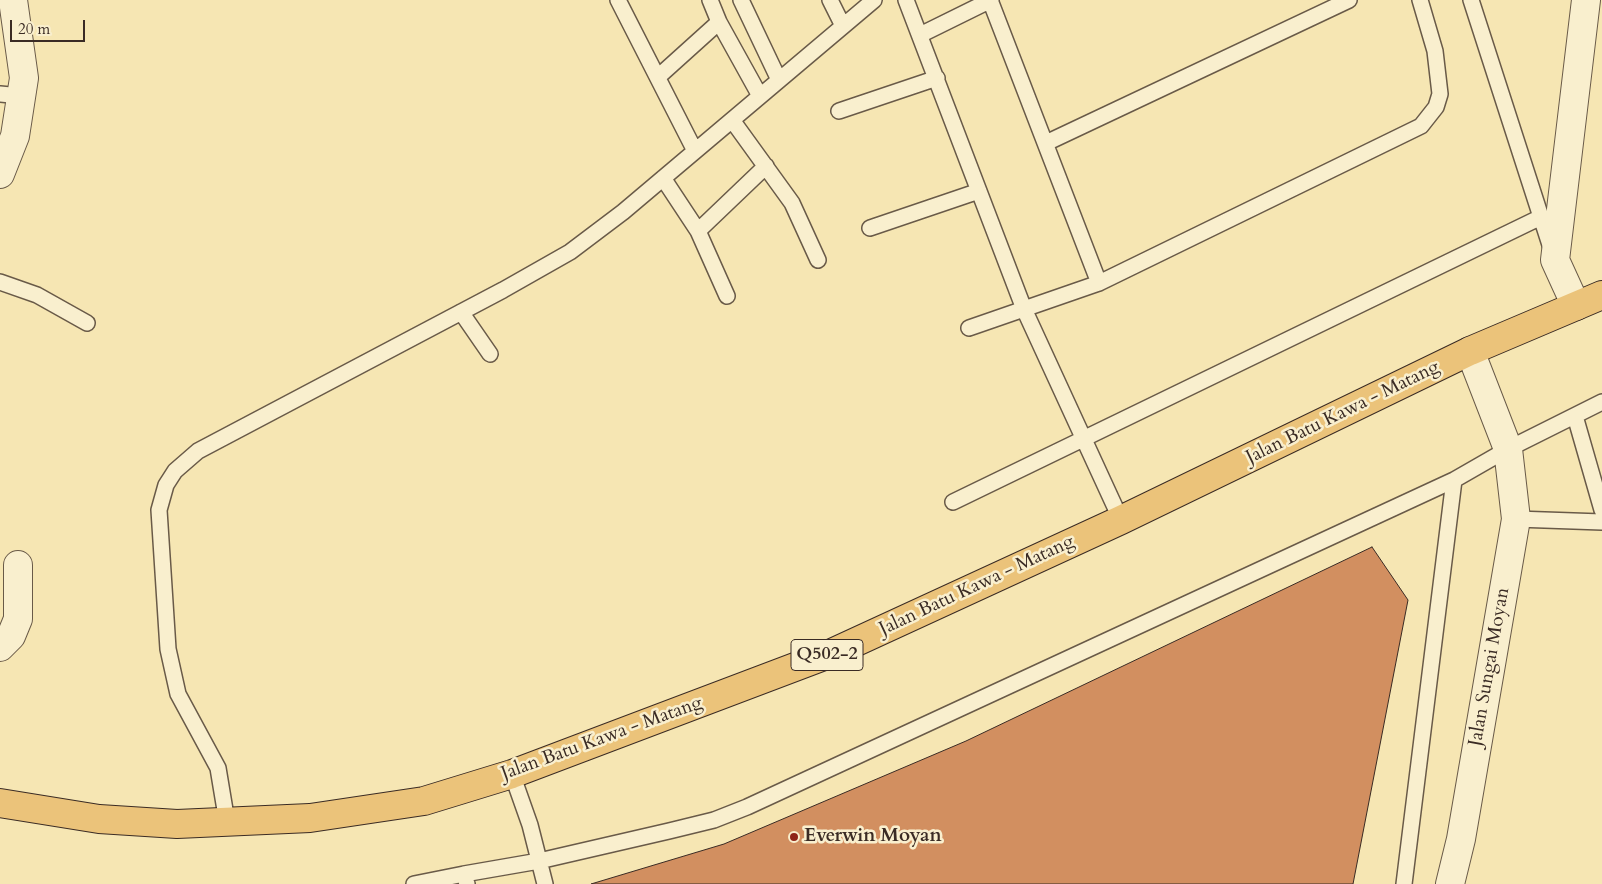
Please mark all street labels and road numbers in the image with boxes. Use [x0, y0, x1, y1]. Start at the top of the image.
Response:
street label: Jalan Batu Kawa - Matang [1243, 356, 1443, 470]
street label: Jalan Batu Kawa - Matang [876, 531, 1078, 641]
street label: Jalan Sungai Moyan [1465, 586, 1515, 748]
road number: Q502-2 [791, 640, 863, 670]
street label: Jalan Batu Kawa - Matang [498, 692, 706, 786]

